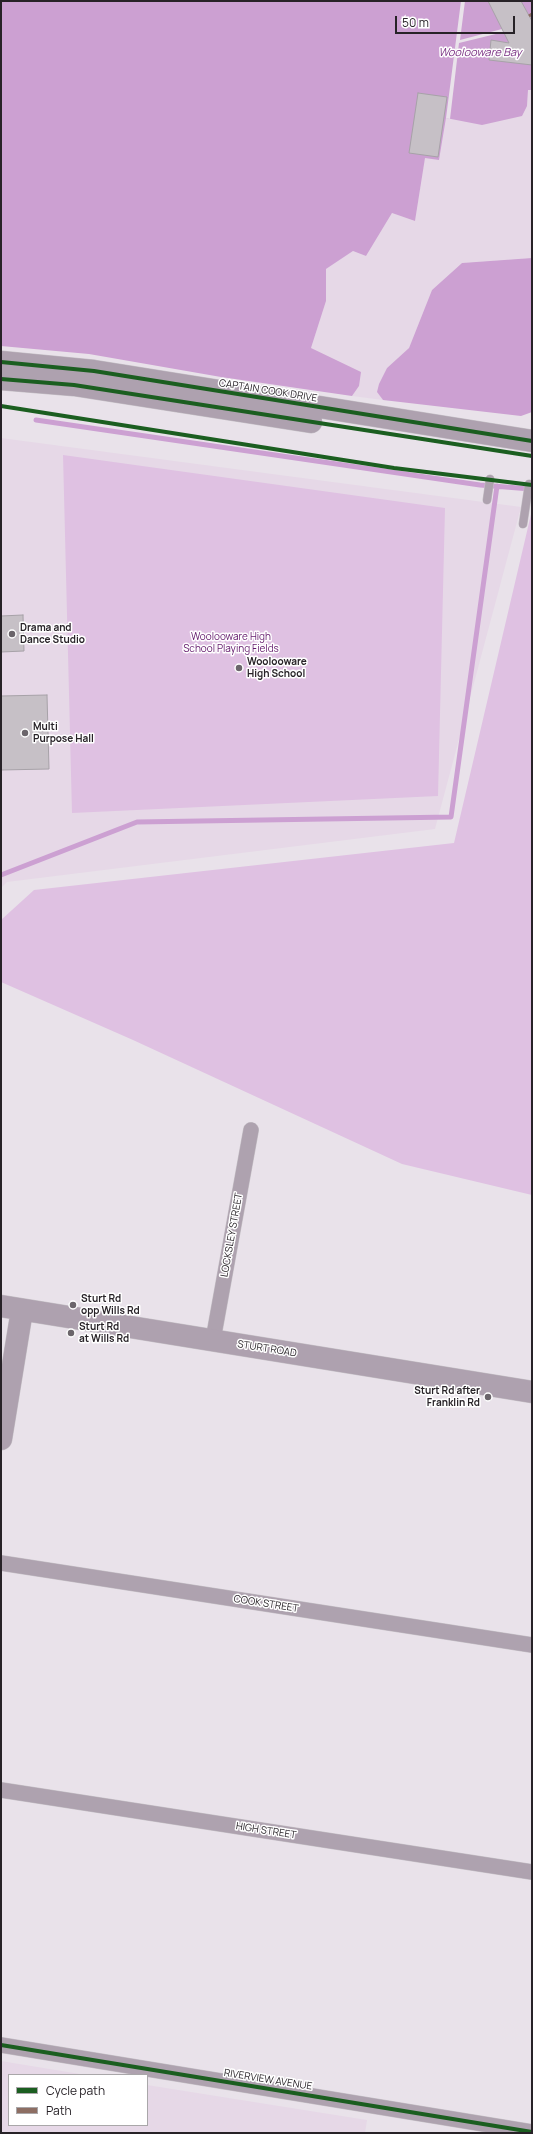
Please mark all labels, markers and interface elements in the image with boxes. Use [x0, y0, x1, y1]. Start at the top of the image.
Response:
scale bar [397, 8, 517, 34]
text: 50 m [402, 14, 429, 31]
water label: Woolooware Bay [438, 46, 522, 60]
street label: CAPTAIN COOK DRIVE [218, 377, 318, 405]
place label: Drama and Dance Studio [20, 622, 85, 646]
marker: Drama and Dance Studio [7, 629, 17, 639]
park label: Woolooware High School Playing Fields [183, 631, 279, 654]
place label: Woolooware High School [247, 656, 307, 680]
marker: Woolooware High School [234, 663, 244, 673]
place label: Multi Purpose Hall [33, 721, 94, 744]
marker: Multi Purpose Hall [20, 728, 30, 738]
street label: LOCKSLEY STREET [219, 1192, 245, 1278]
place label: Sturt Rd opp Wills Rd [81, 1293, 140, 1316]
marker: Sturt Rd opp Wills Rd [68, 1300, 78, 1310]
place label: Sturt Rd at Wills Rd [79, 1321, 129, 1344]
marker: Sturt Rd at Wills Rd [66, 1328, 76, 1338]
street label: STURT ROAD [237, 1338, 297, 1360]
place label: Sturt Rd after Franklin Rd [414, 1385, 480, 1408]
marker: Sturt Rd after Franklin Rd [483, 1392, 493, 1402]
street label: COOK STREET [233, 1593, 299, 1615]
street label: HIGH STREET [235, 1820, 297, 1842]
street label: RIVERVIEW AVENUE [223, 2067, 313, 2093]
legend [8, 2074, 148, 2126]
text: Cycle path [46, 2082, 105, 2099]
text: Path [46, 2102, 72, 2119]

